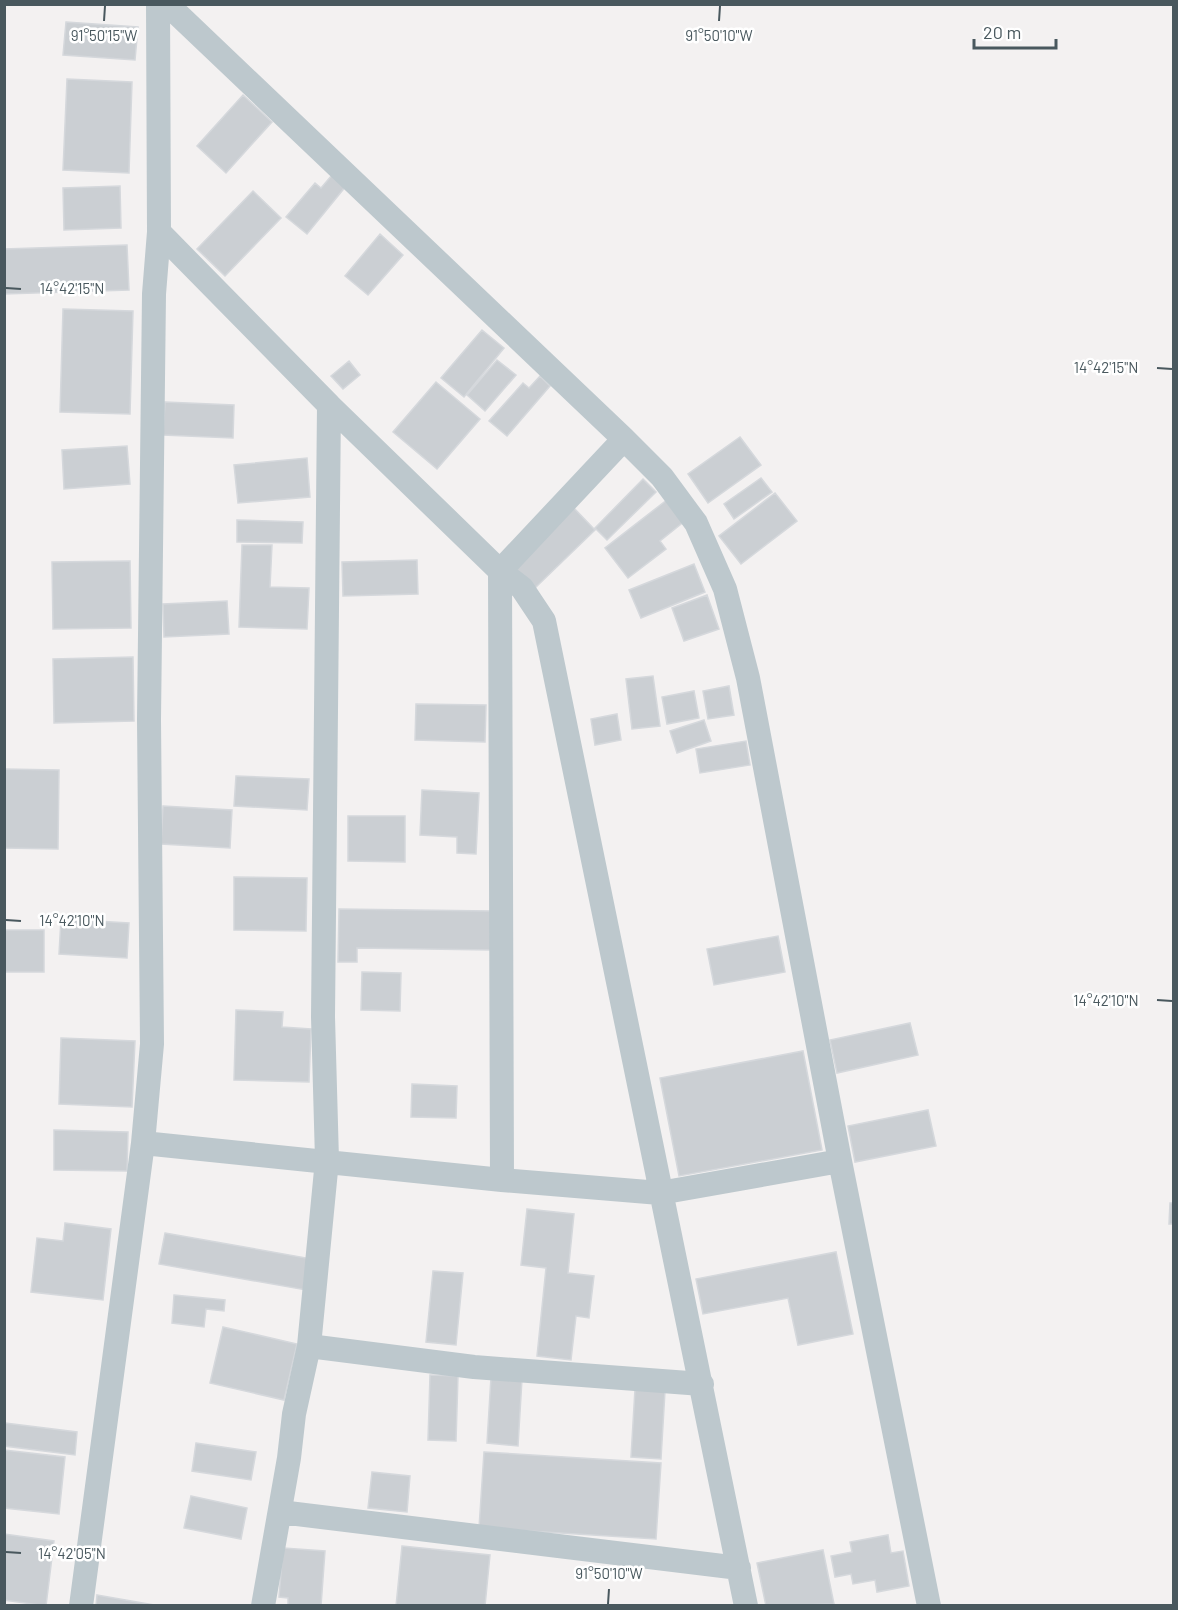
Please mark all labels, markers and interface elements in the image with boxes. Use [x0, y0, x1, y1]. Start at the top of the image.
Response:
scale bar [974, 12, 1056, 50]
text: 20 m [983, 21, 1021, 43]
text: 91°50'15"W [71, 26, 137, 44]
text: 91°50'10"W [685, 26, 753, 44]
text: 14°42'15"N [40, 279, 104, 297]
text: 14°42'15"N [1074, 358, 1138, 376]
text: 14°42'10"N [39, 911, 105, 929]
text: 14°42'10"N [1073, 991, 1139, 1009]
text: 14°42'05"N [38, 1544, 106, 1562]
text: 91°50'10"W [575, 1564, 643, 1582]

